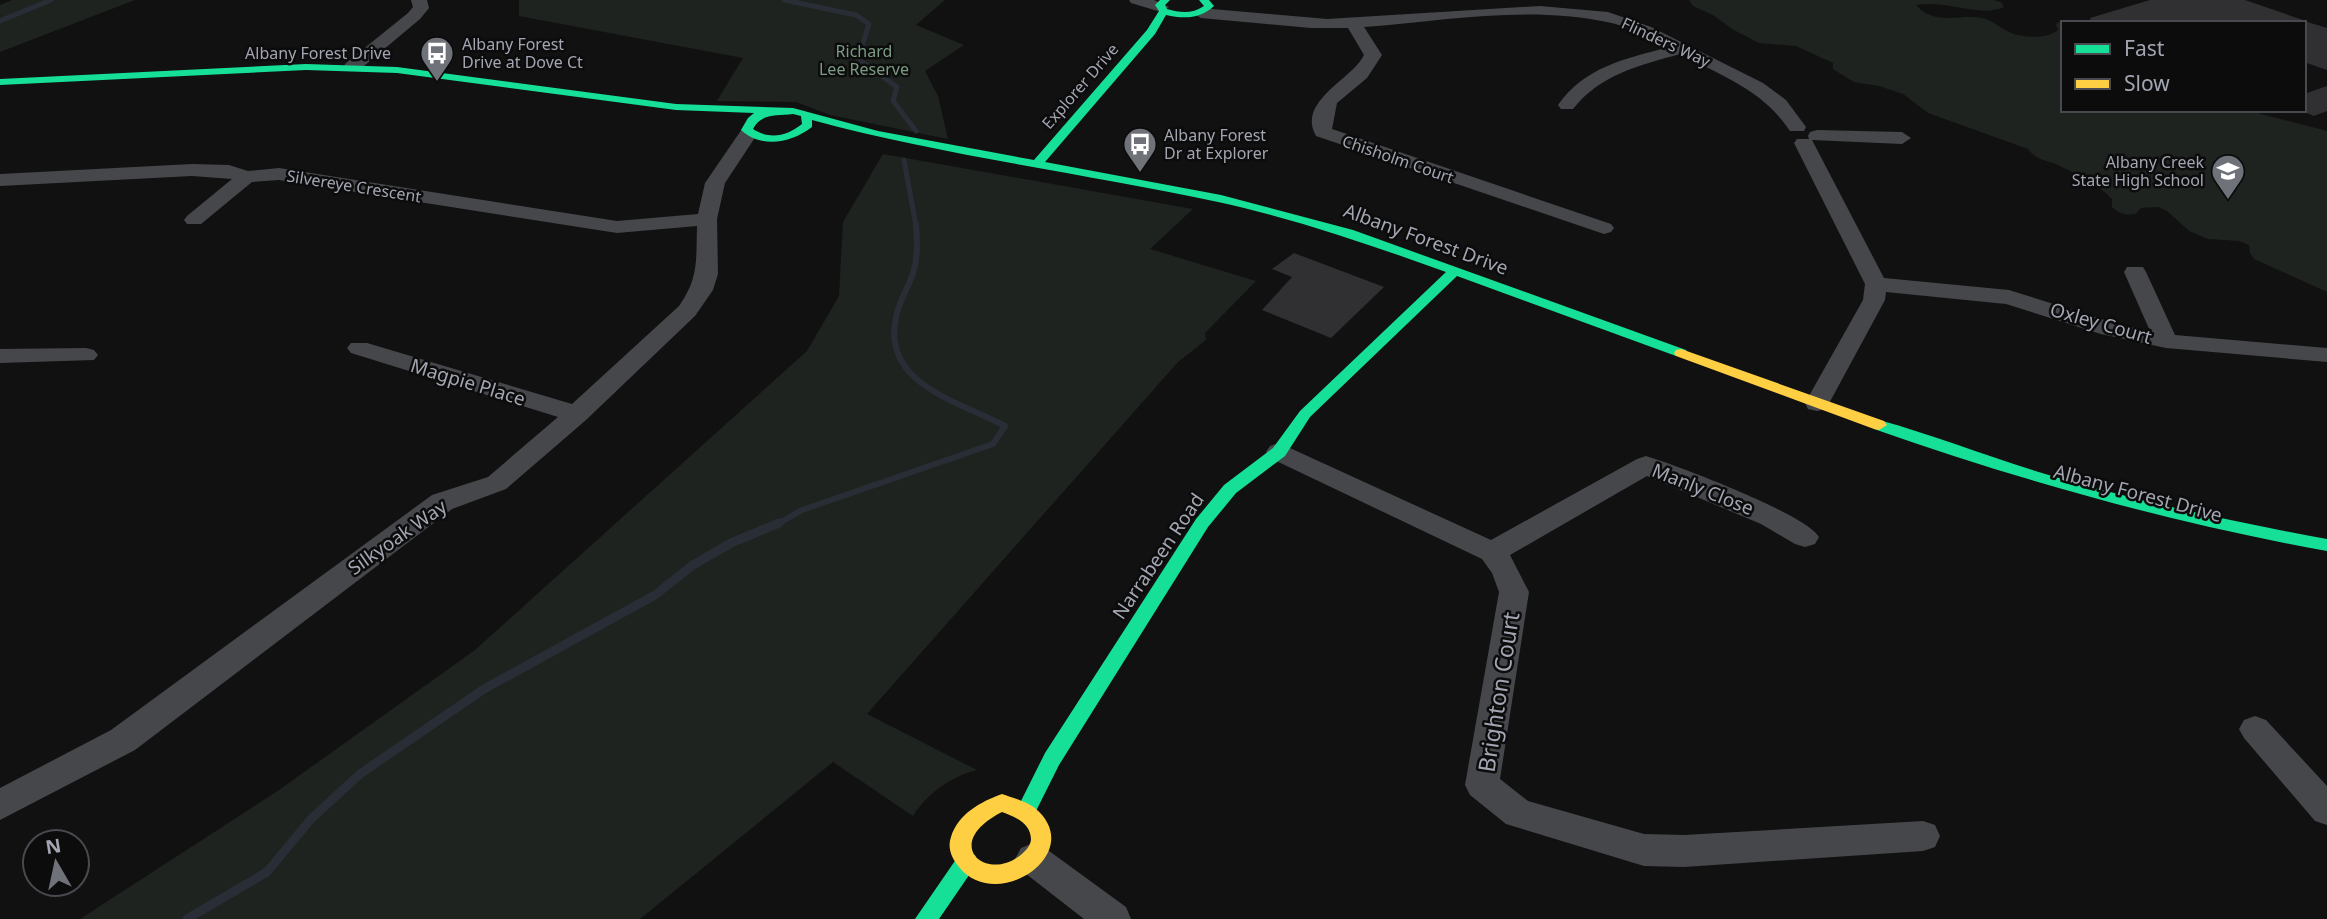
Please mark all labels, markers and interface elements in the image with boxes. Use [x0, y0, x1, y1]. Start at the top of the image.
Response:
street label: Flinders Way [1618, 12, 1715, 72]
legend [2061, 21, 2306, 112]
place label: Albany Forest Drive at Dove Ct [462, 33, 583, 73]
bus stop icon: Albany Forest Drive at Dove Ct [418, 34, 456, 83]
text: Fast [2124, 34, 2165, 62]
street label: Explorer Drive [1037, 39, 1123, 133]
park label: Richard Lee Reserve [819, 40, 909, 80]
street label: Albany Forest Drive [245, 42, 391, 64]
text: Slow [2124, 69, 2170, 97]
place label: Albany Forest Dr at Explorer [1164, 124, 1269, 164]
bus stop icon: Albany Forest Dr at Explorer [1121, 125, 1159, 174]
street label: Chisholm Court [1339, 130, 1457, 188]
place label: Albany Creek State High School [2072, 151, 2204, 191]
school or university icon: Albany Creek State High School [2209, 152, 2247, 201]
street label: Silvereye Crescent [285, 164, 423, 208]
street label: Albany Forest Drive [1340, 197, 1512, 281]
street label: Oxley Court [2047, 296, 2155, 350]
street label: Magpie Place [407, 352, 529, 412]
street label: Manly Close [1648, 457, 1758, 521]
street label: Albany Forest Drive [2051, 458, 2225, 528]
street label: Narrabeen Road [1106, 488, 1210, 624]
street label: Silkyoak Way [342, 493, 452, 581]
street label: Brighton Court [1470, 610, 1526, 774]
north arrow [21, 828, 91, 898]
text: N [44, 832, 63, 860]

